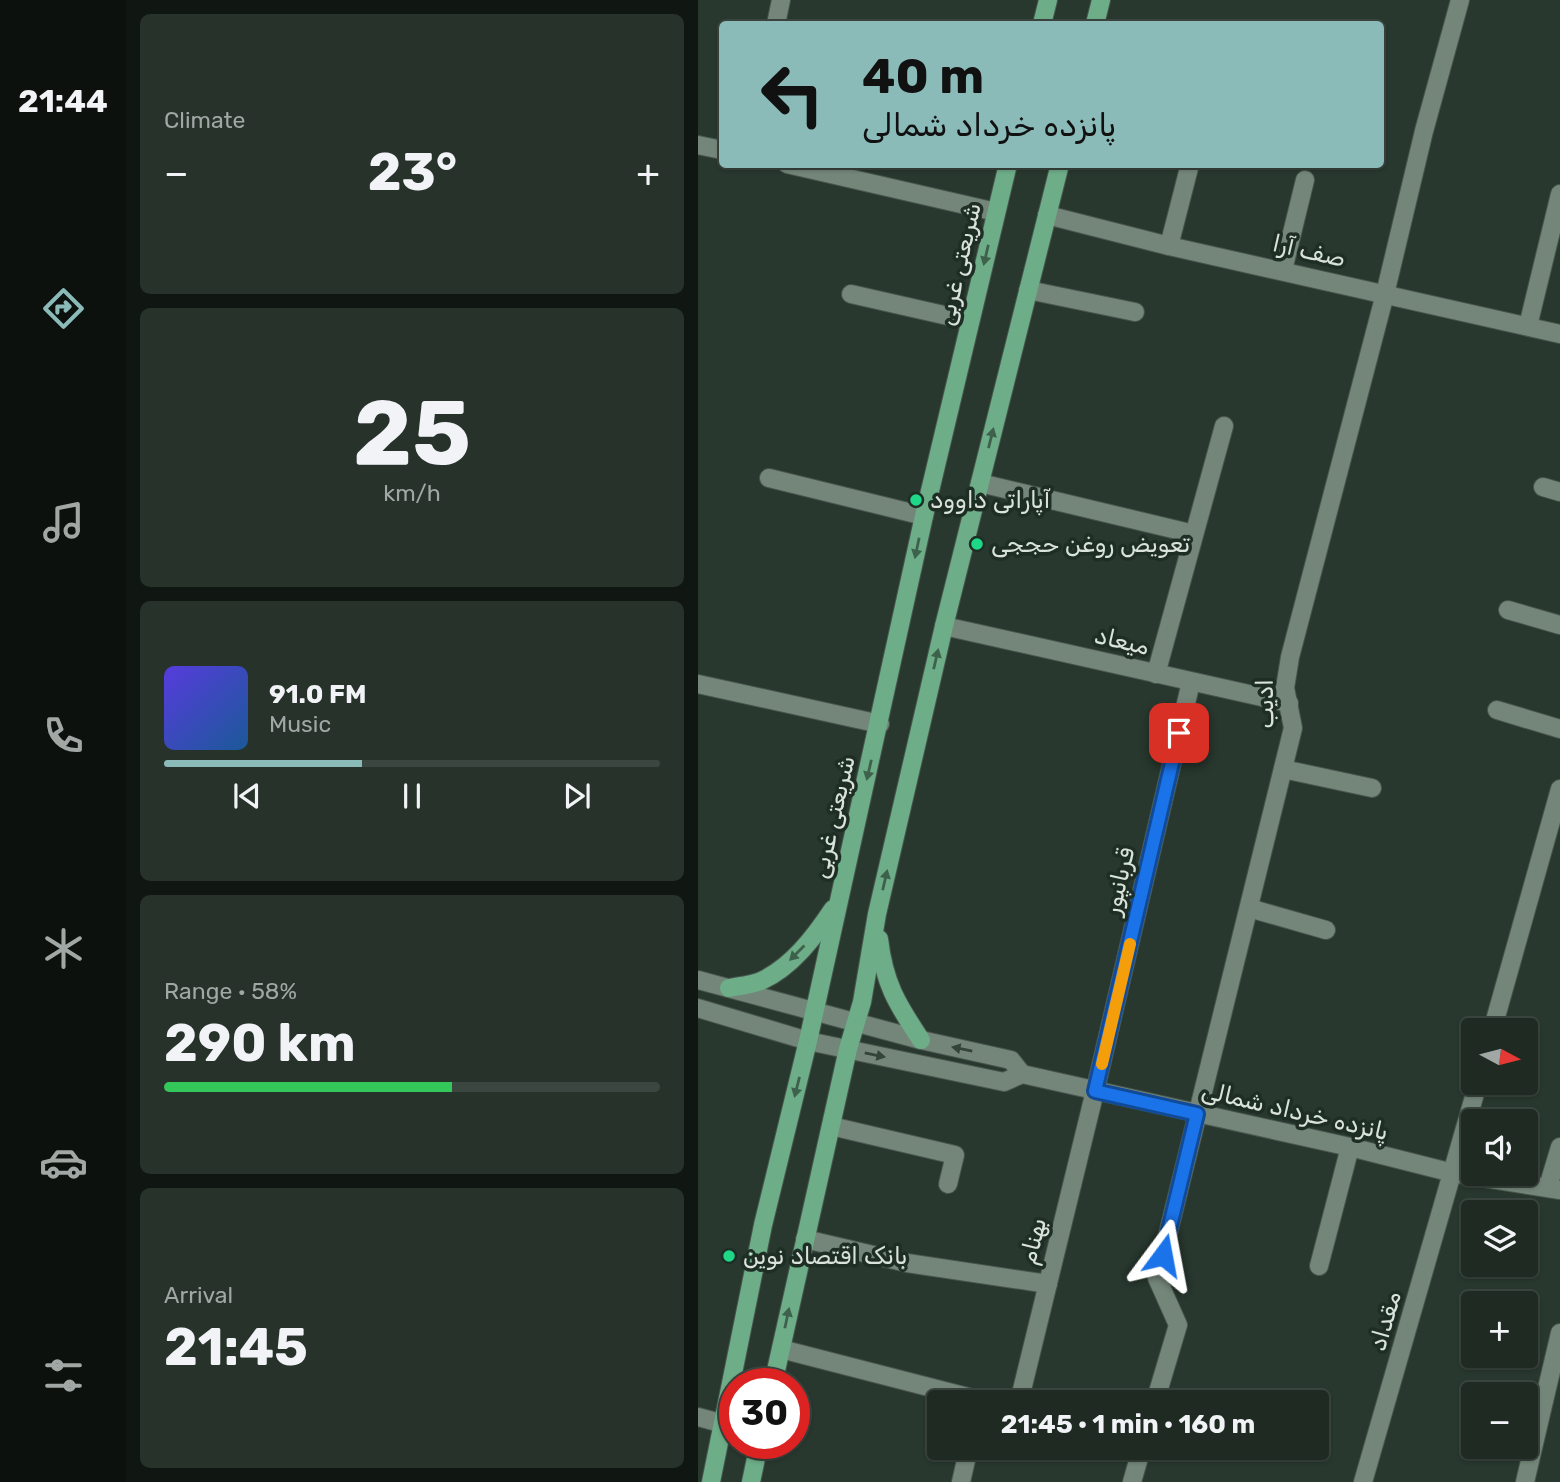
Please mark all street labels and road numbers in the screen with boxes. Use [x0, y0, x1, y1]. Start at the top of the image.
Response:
street label: شریعتی غربی [931, 200, 987, 328]
street label: صف آرا [1270, 229, 1348, 273]
street label: میعاد [1092, 621, 1152, 661]
street label: ادیب [1251, 679, 1279, 729]
street label: شریعتی غربی [805, 753, 861, 881]
street label: قربانپور [1097, 844, 1142, 920]
street label: پانزده خرداد شمالی [1198, 1076, 1391, 1148]
street label: بهنام [1014, 1215, 1054, 1268]
street label: مقداد [1363, 1288, 1407, 1354]

